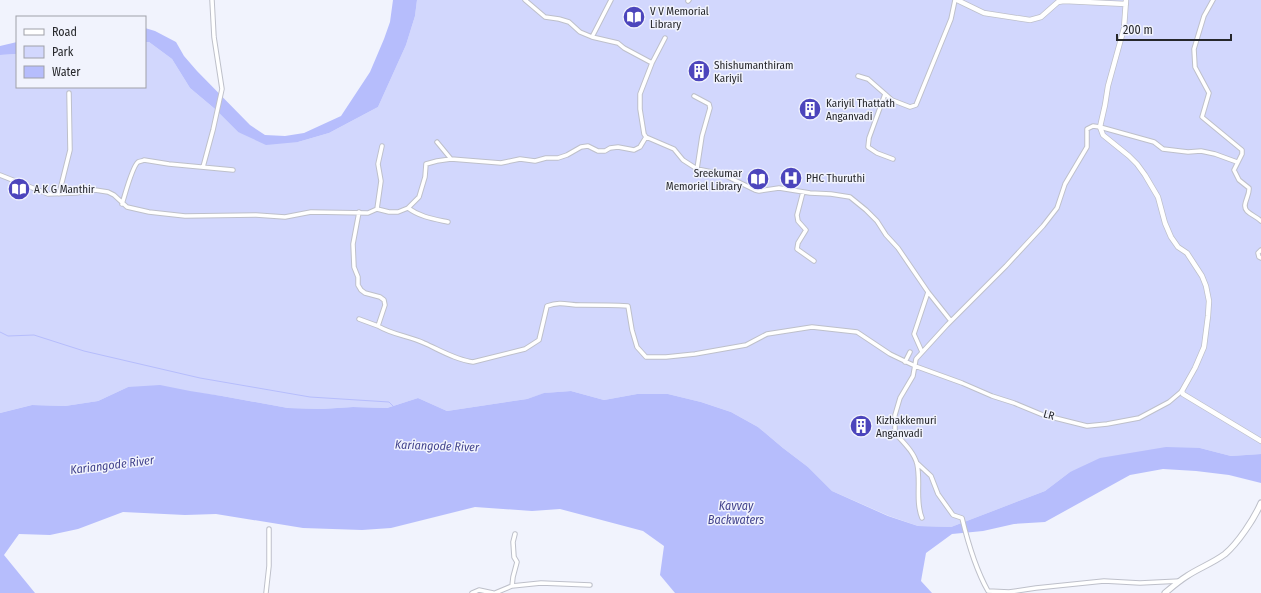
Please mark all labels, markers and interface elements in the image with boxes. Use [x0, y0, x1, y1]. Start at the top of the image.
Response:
library icon: V V Memorial Library [621, 4, 647, 30]
place label: V V Memorial Library [650, 5, 709, 31]
legend [16, 16, 146, 88]
scale bar [1117, 16, 1231, 42]
text: 200 m [1123, 23, 1153, 37]
text: Road [52, 25, 77, 39]
text: Park [52, 45, 74, 59]
building icon: Shishumanthiram Kariyil [686, 58, 712, 84]
place label: Shishumanthiram Kariyil [714, 59, 793, 85]
text: Water [52, 65, 81, 79]
building icon: Kariyil Thattath Anganvadi [797, 96, 823, 122]
place label: Kariyil Thattath Anganvadi [826, 97, 895, 123]
hospital icon: PHC Thuruthi [778, 165, 804, 191]
library icon: Sreekumar Memoriel Library [745, 166, 771, 192]
place label: Sreekumar Memoriel Library [666, 167, 742, 193]
place label: PHC Thuruthi [806, 172, 865, 185]
library icon: A K G Manthir [6, 176, 32, 202]
place label: A K G Manthir [34, 183, 95, 196]
street label: LR [1042, 407, 1056, 423]
building icon: Kizhakkemuri Anganvadi [848, 413, 874, 439]
place label: Kizhakkemuri Anganvadi [876, 414, 937, 440]
water label: Kariangode River [395, 438, 480, 454]
water label: Kariangode River [69, 453, 155, 477]
water label: Kavvay Backwaters [708, 499, 764, 527]

